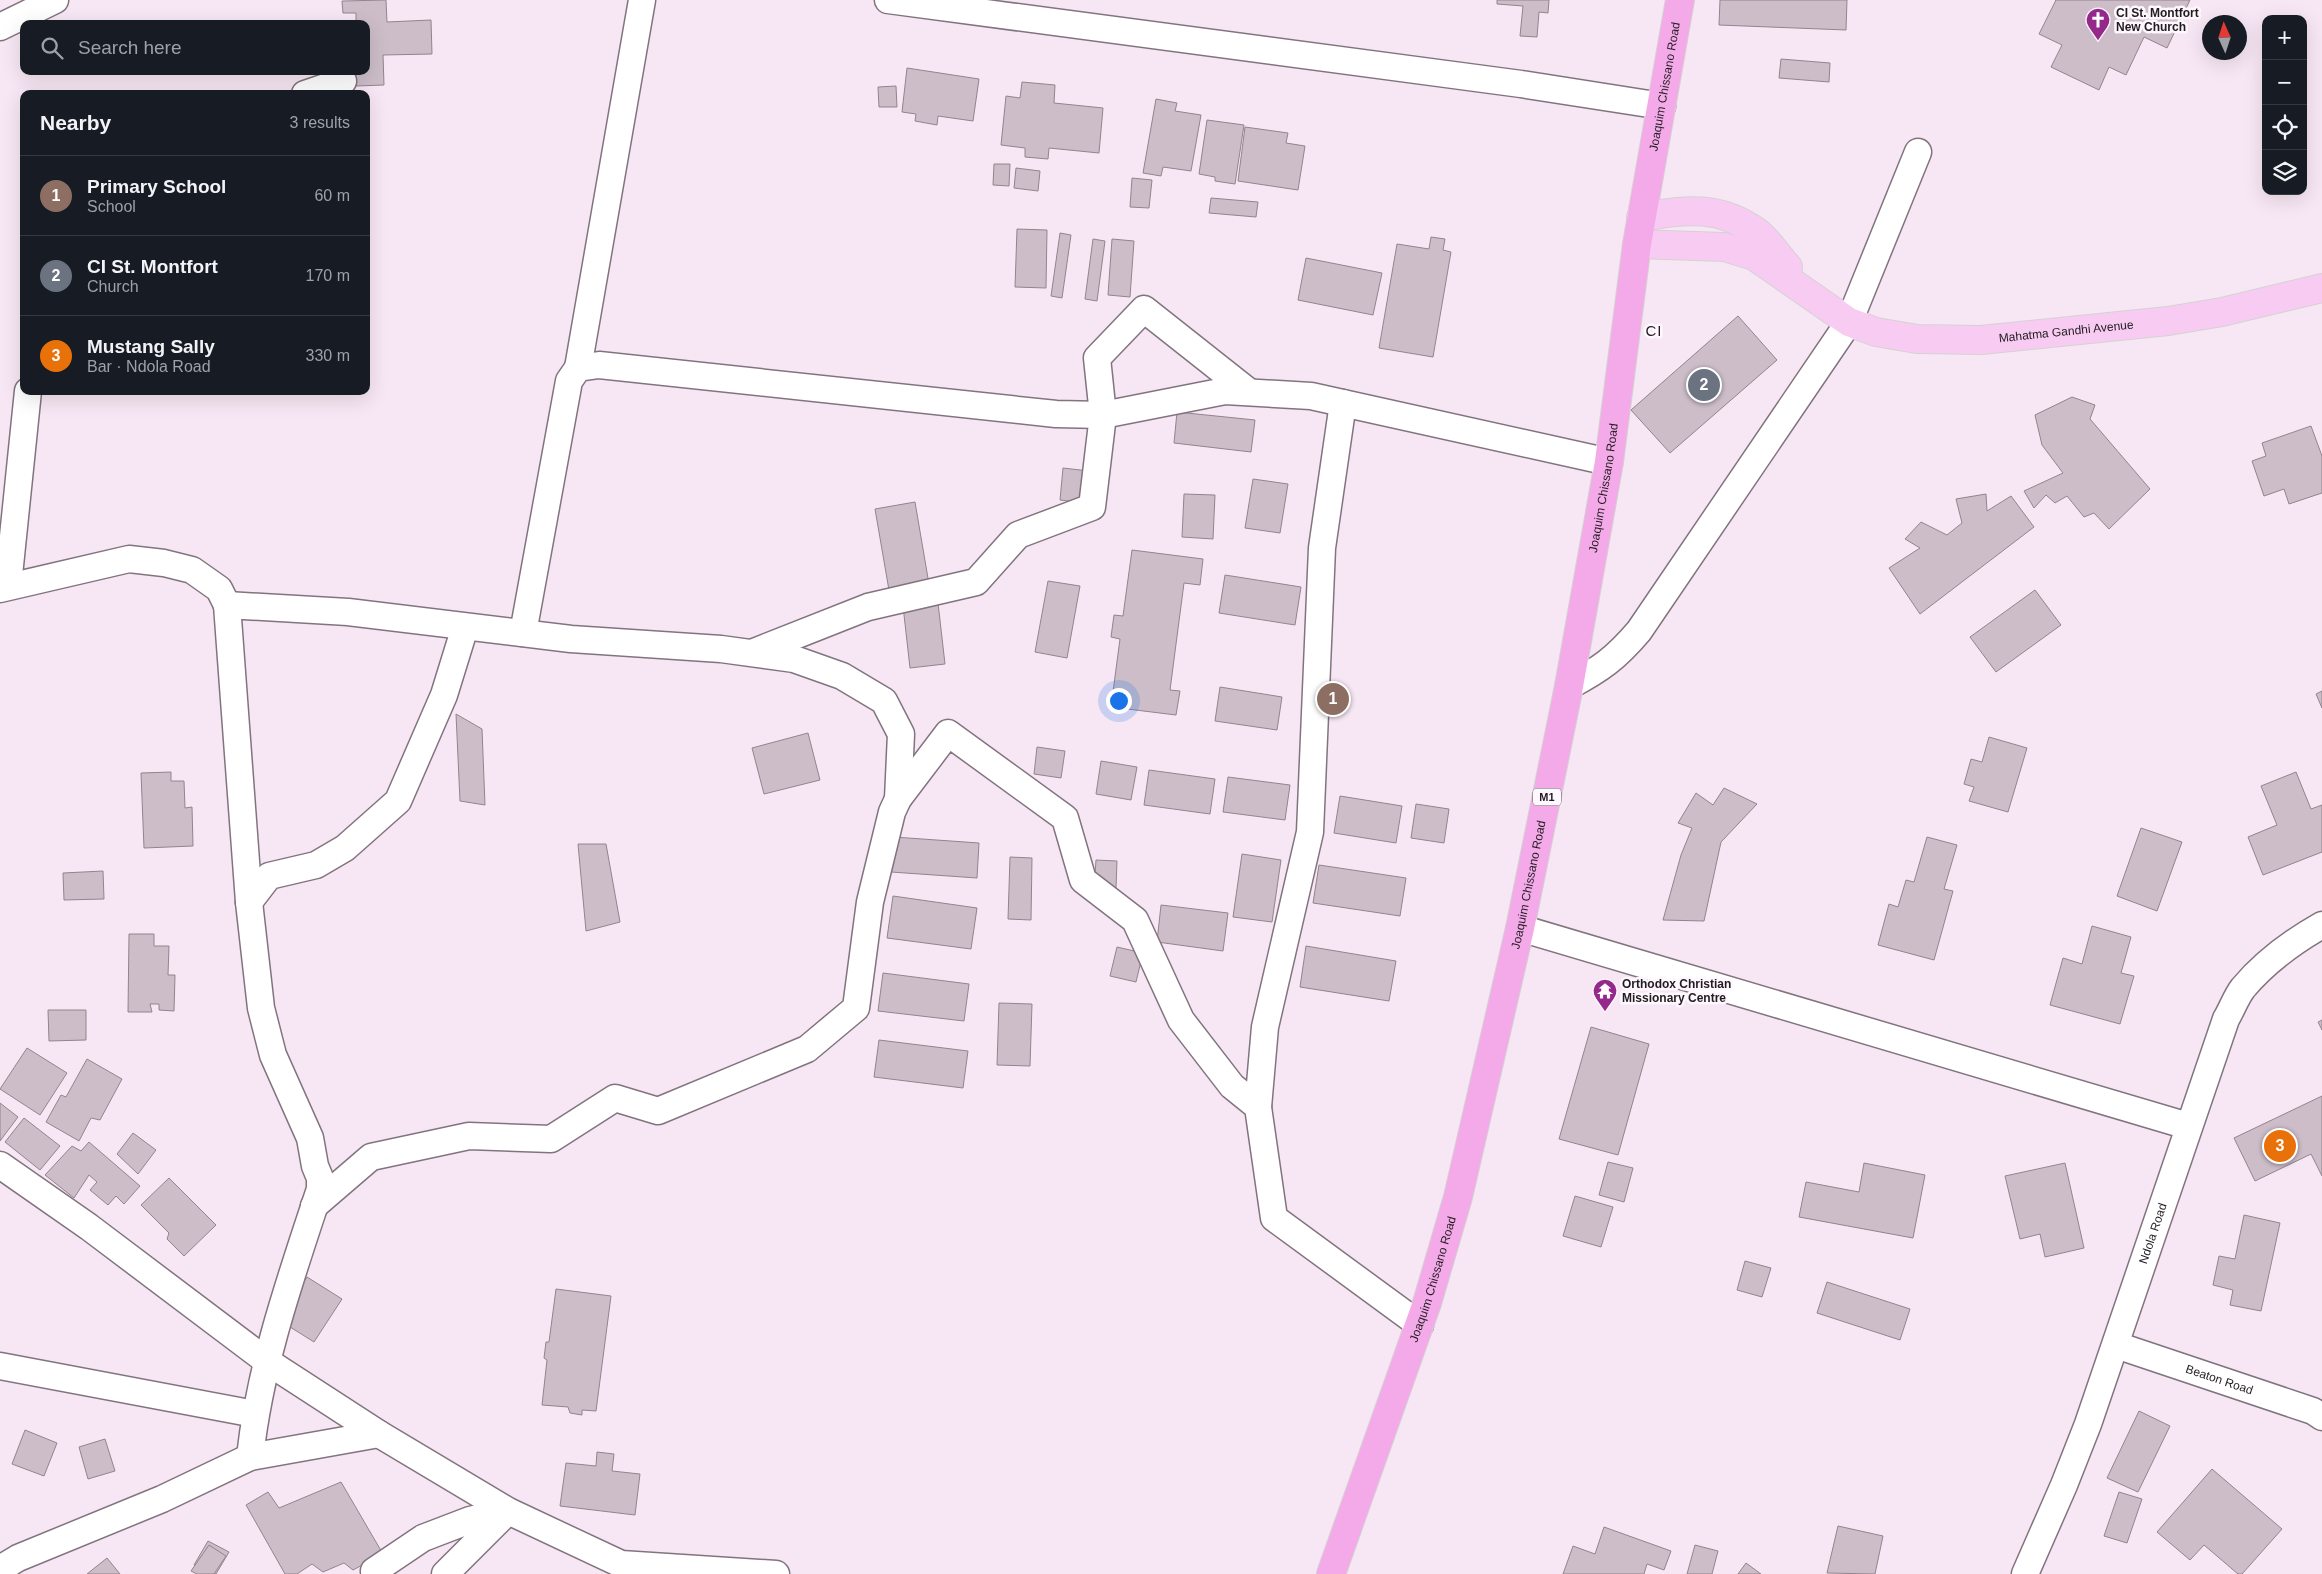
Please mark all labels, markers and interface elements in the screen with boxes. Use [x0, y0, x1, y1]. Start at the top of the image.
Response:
place label: CI St. Montfort New Church [2116, 6, 2199, 34]
church icon: CI St. Montfort New Church [2085, 7, 2111, 41]
north arrow [2202, 15, 2247, 60]
map controls [2262, 15, 2307, 195]
button: + [2262, 15, 2307, 60]
search box [20, 20, 370, 75]
street label: Joaquim Chissano Road [1646, 21, 1683, 152]
icon: search [38, 34, 66, 62]
text: Search here [78, 37, 182, 58]
button: − [2262, 60, 2307, 105]
button: locate [2262, 105, 2307, 150]
text: Nearby [40, 111, 111, 134]
text: 3 results [290, 114, 350, 131]
button: layers [2262, 150, 2307, 195]
text: Primary School [87, 176, 226, 197]
text: 1 [52, 187, 60, 204]
text: 60 m [314, 187, 350, 204]
text: School [87, 198, 136, 215]
text: CI St. Montfort [87, 256, 218, 277]
text: 2 [52, 267, 60, 284]
text: 170 m [306, 267, 350, 284]
text: Church [87, 278, 139, 295]
street label: Mahatma Gandhi Avenue [1998, 318, 2135, 345]
district label: CI [1646, 322, 1663, 339]
text: Mustang Sally [87, 336, 215, 357]
text: 3 [52, 347, 60, 364]
text: 330 m [306, 347, 350, 364]
text: Bar · Ndola Road [87, 358, 211, 375]
pin: 2 [1688, 366, 1720, 404]
street label: Joaquim Chissano Road [1586, 422, 1621, 554]
pin: 1 [1317, 680, 1349, 718]
your location [1106, 688, 1132, 714]
road number: M1 [1533, 789, 1561, 806]
street label: Joaquim Chissano Road [1508, 819, 1549, 950]
place label: Orthodox Christian Missionary Centre [1622, 977, 1731, 1005]
temple icon: Orthodox Christian Missionary Centre [1592, 978, 1618, 1012]
pin: 3 [2264, 1127, 2296, 1165]
street label: Ndola Road [2136, 1201, 2170, 1266]
street label: Joaquim Chissano Road [1407, 1215, 1459, 1344]
street label: Beaton Road [2184, 1362, 2255, 1397]

